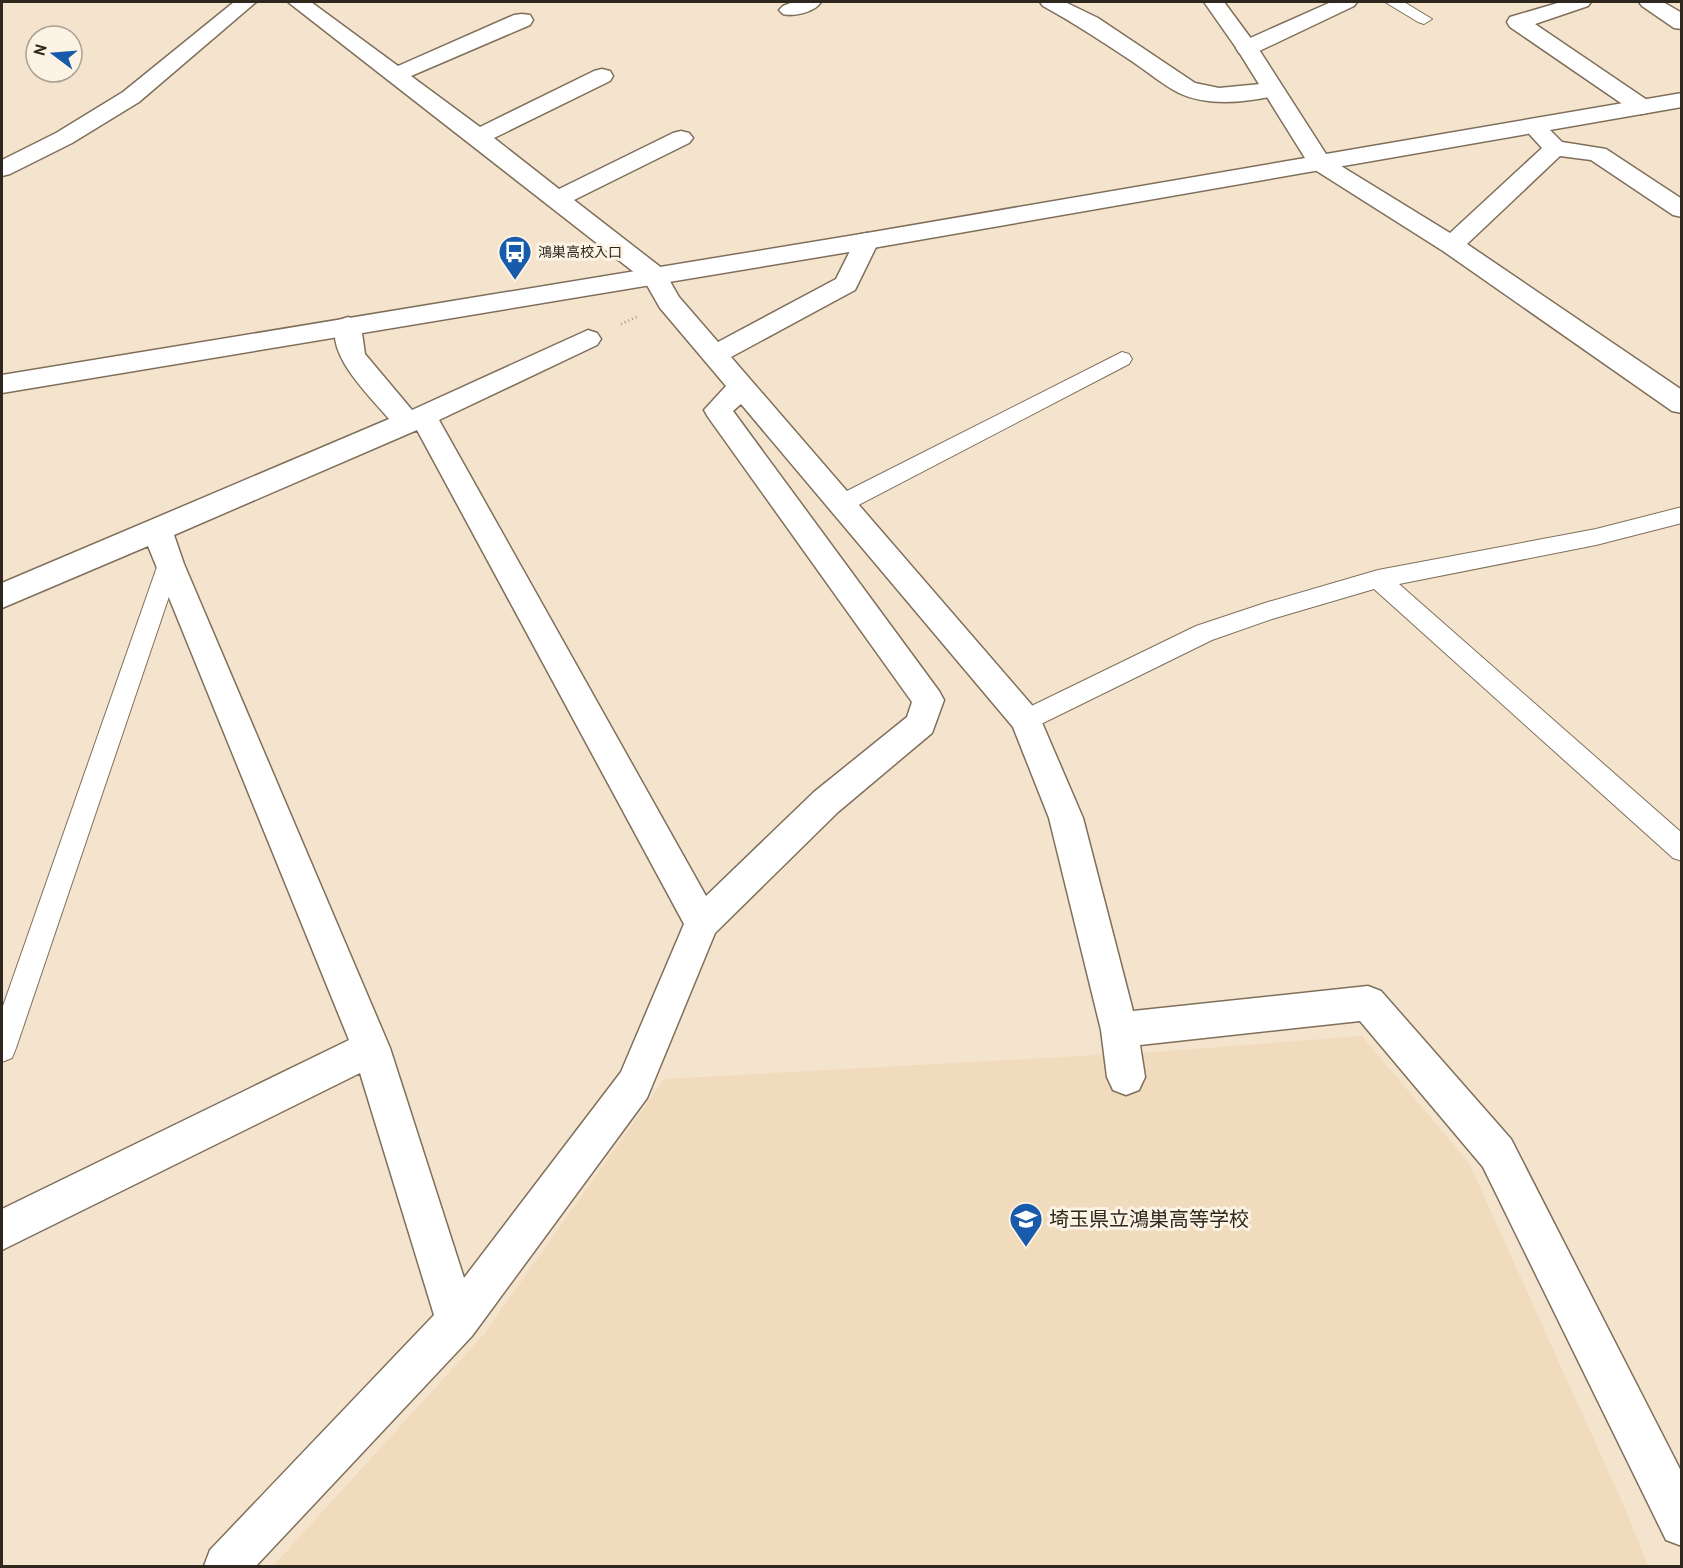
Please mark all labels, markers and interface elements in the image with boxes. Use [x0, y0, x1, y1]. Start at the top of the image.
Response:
north arrow [24, 24, 84, 84]
text: N [29, 42, 51, 58]
bus stop icon: 鴻巣高校入口 [497, 234, 533, 281]
place label: 鴻巣高校入口 [538, 243, 622, 261]
school or university icon: 埼玉県立鴻巣高等学校 [1008, 1201, 1044, 1248]
place label: 埼玉県立鴻巣高等学校 [1049, 1206, 1249, 1232]

